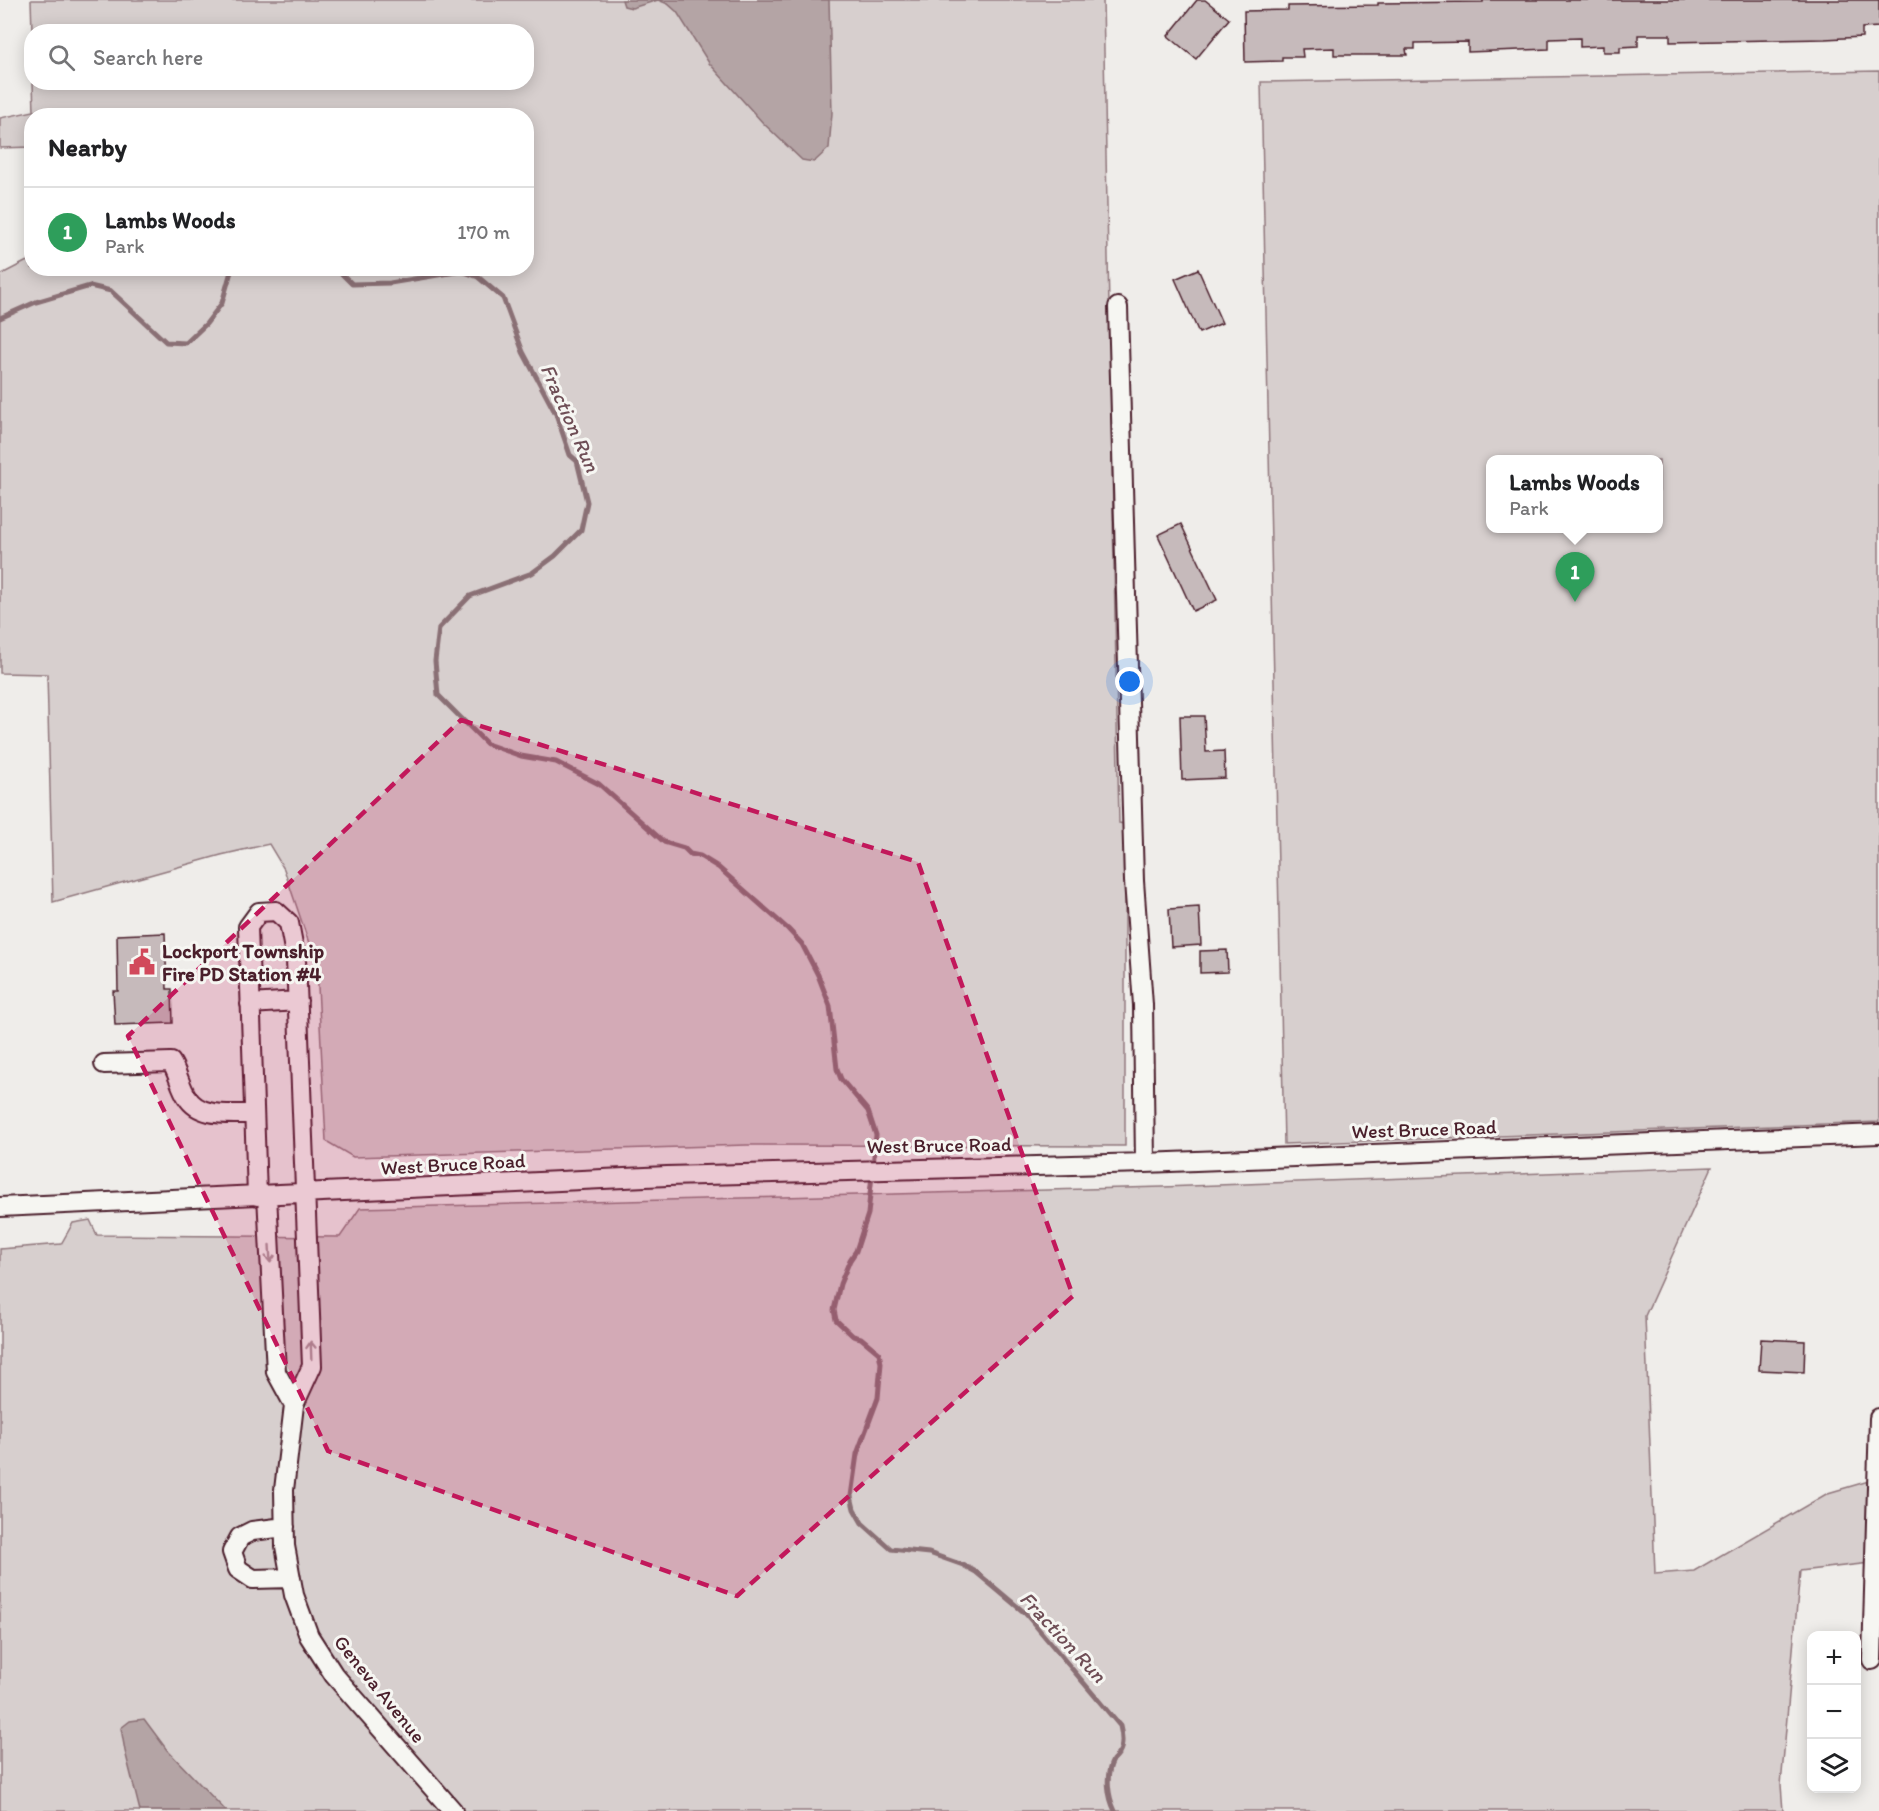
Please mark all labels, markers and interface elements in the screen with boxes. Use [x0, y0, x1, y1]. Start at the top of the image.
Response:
search box [24, 24, 534, 90]
icon: search [45, 41, 78, 74]
text: Search here [93, 44, 203, 71]
text: Nearby [48, 131, 127, 163]
text: Lambs Woods [105, 207, 235, 234]
text: 1 [63, 220, 72, 244]
text: 170 m [457, 220, 510, 244]
text: Park [105, 234, 144, 258]
water label: Fraction Run [536, 360, 606, 476]
popup [1486, 455, 1663, 533]
text: Lambs Woods [1509, 469, 1640, 496]
text: Park [1509, 496, 1549, 520]
pin: 1 [1556, 552, 1594, 602]
your location [1115, 667, 1144, 696]
place label: Lockport Township Fire PD Station #4 [162, 939, 325, 986]
public building icon: Lockport Township Fire PD Station #4 [127, 947, 157, 977]
street label: West Bruce Road [1351, 1114, 1497, 1144]
street label: West Bruce Road [866, 1132, 1012, 1158]
street label: West Bruce Road [380, 1148, 526, 1180]
one-way arrow [265, 1243, 276, 1263]
one-way arrow [306, 1340, 317, 1360]
water label: Fraction Run [1015, 1586, 1112, 1688]
street label: Geneva Avenue [329, 1630, 431, 1748]
map controls [1807, 1631, 1861, 1793]
button: + [1807, 1631, 1861, 1685]
button: − [1807, 1685, 1861, 1739]
button: layers [1807, 1739, 1861, 1793]

